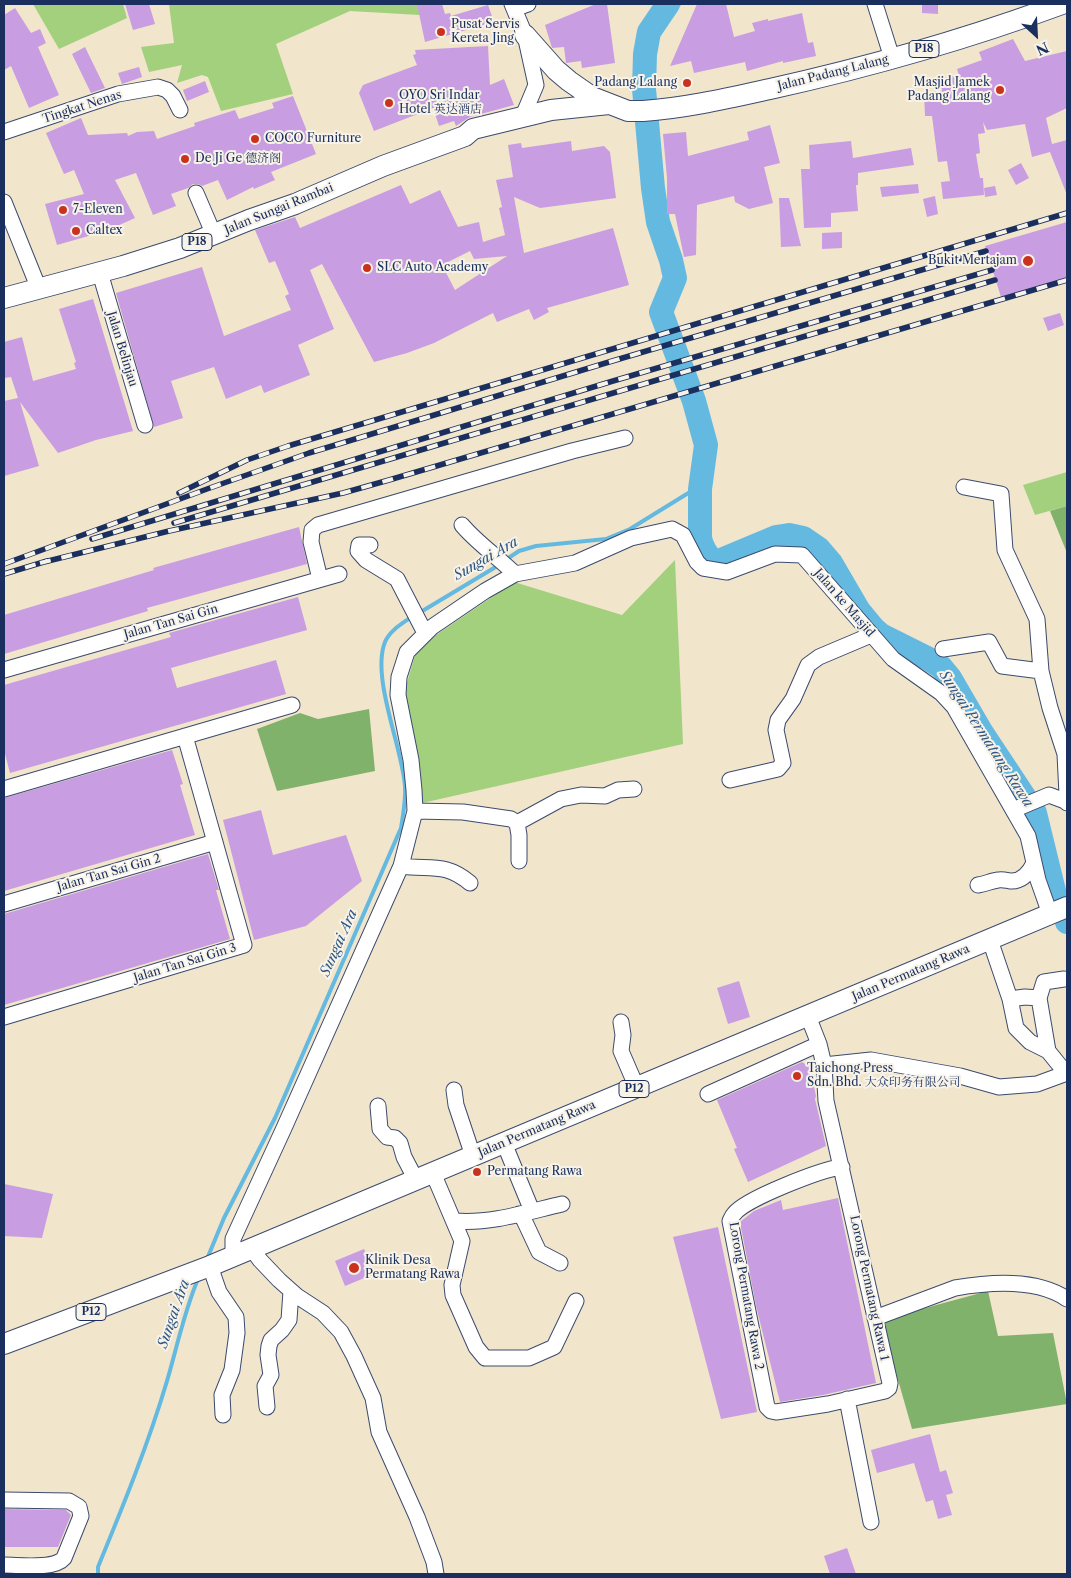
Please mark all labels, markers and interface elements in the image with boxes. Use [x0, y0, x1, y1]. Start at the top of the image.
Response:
north arrow [1011, 10, 1061, 60]
place label: Pusat Servis Kereta Jing [451, 18, 520, 46]
marker: Pusat Servis Kereta Jing [435, 26, 447, 38]
text: N [1033, 38, 1052, 59]
road number: P18 [909, 41, 939, 58]
street label: Jalan Padang Lalang [776, 52, 890, 94]
place label: Padang Lalang [594, 76, 677, 90]
place label: Masjid Jamek Padang Lalang [907, 76, 990, 104]
marker: Padang Lalang [681, 77, 693, 89]
marker: Masjid Jamek Padang Lalang [994, 84, 1006, 96]
street label: Tingkat Nenas [41, 87, 123, 127]
place label: OYO Sri Indar Hotel 英达酒店 [399, 89, 482, 117]
marker: OYO Sri Indar Hotel 英达酒店 [383, 97, 395, 109]
place label: COCO Furniture [265, 132, 361, 146]
marker: COCO Furniture [249, 133, 261, 145]
place label: De Ji Ge 德济阁 [195, 152, 281, 166]
marker: De Ji Ge 德济阁 [179, 153, 191, 165]
street label: Jalan Sungai Rambai [222, 181, 336, 237]
place label: 7-Eleven [73, 203, 123, 217]
marker: 7-Eleven [57, 204, 69, 216]
place label: Caltex [86, 224, 123, 238]
marker: Caltex [70, 225, 82, 237]
road number: P18 [182, 233, 212, 250]
place label: Bukit Mertajam [928, 254, 1017, 268]
marker: Bukit Mertajam [1021, 254, 1035, 268]
place label: SLC Auto Academy [377, 261, 488, 275]
marker: SLC Auto Academy [361, 262, 373, 274]
street label: Jalan Belinjau [104, 310, 140, 388]
water label: Sungai Ara [451, 534, 521, 584]
street label: Jalan ke Masjid [811, 566, 877, 640]
street label: Jalan Tan Sai Gin [122, 602, 220, 642]
water label: Sungai Permatang Rawa [935, 667, 1037, 811]
street label: Jalan Tan Sai Gin 2 [56, 851, 162, 895]
water label: Sungai Ara [317, 907, 361, 979]
street label: Jalan Tan Sai Gin 3 [132, 940, 238, 986]
street label: Jalan Permatang Rawa [850, 942, 972, 1004]
place label: Taichong Press Sdn. Bhd. 大众印务有限公司 [807, 1062, 961, 1090]
marker: Taichong Press Sdn. Bhd. 大众印务有限公司 [791, 1070, 803, 1082]
road number: P12 [619, 1080, 649, 1098]
street label: Jalan Permatang Rawa [476, 1098, 598, 1160]
place label: Permatang Rawa [487, 1165, 582, 1179]
marker: Permatang Rawa [471, 1166, 483, 1178]
street label: Lorong Permatang Rawa 1 [847, 1214, 891, 1362]
street label: Lorong Permatang Rawa 2 [726, 1221, 766, 1371]
place label: Klinik Desa Permatang Rawa [365, 1254, 460, 1282]
marker: Klinik Desa Permatang Rawa [347, 1261, 361, 1275]
water label: Sungai Ara [154, 1278, 194, 1350]
road number: P12 [76, 1304, 106, 1320]

